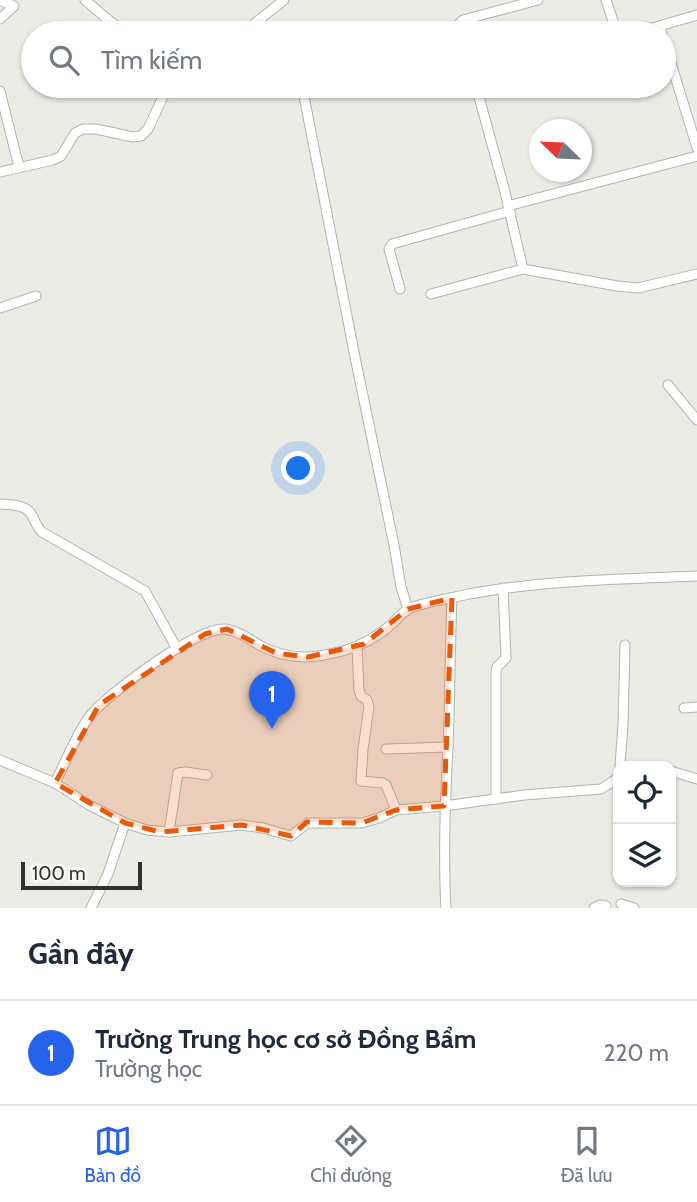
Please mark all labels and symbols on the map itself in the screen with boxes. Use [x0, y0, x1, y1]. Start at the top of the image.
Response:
north arrow [529, 119, 592, 182]
your location [281, 451, 315, 485]
pin: 1 [249, 671, 295, 729]
scale bar [21, 859, 142, 891]

